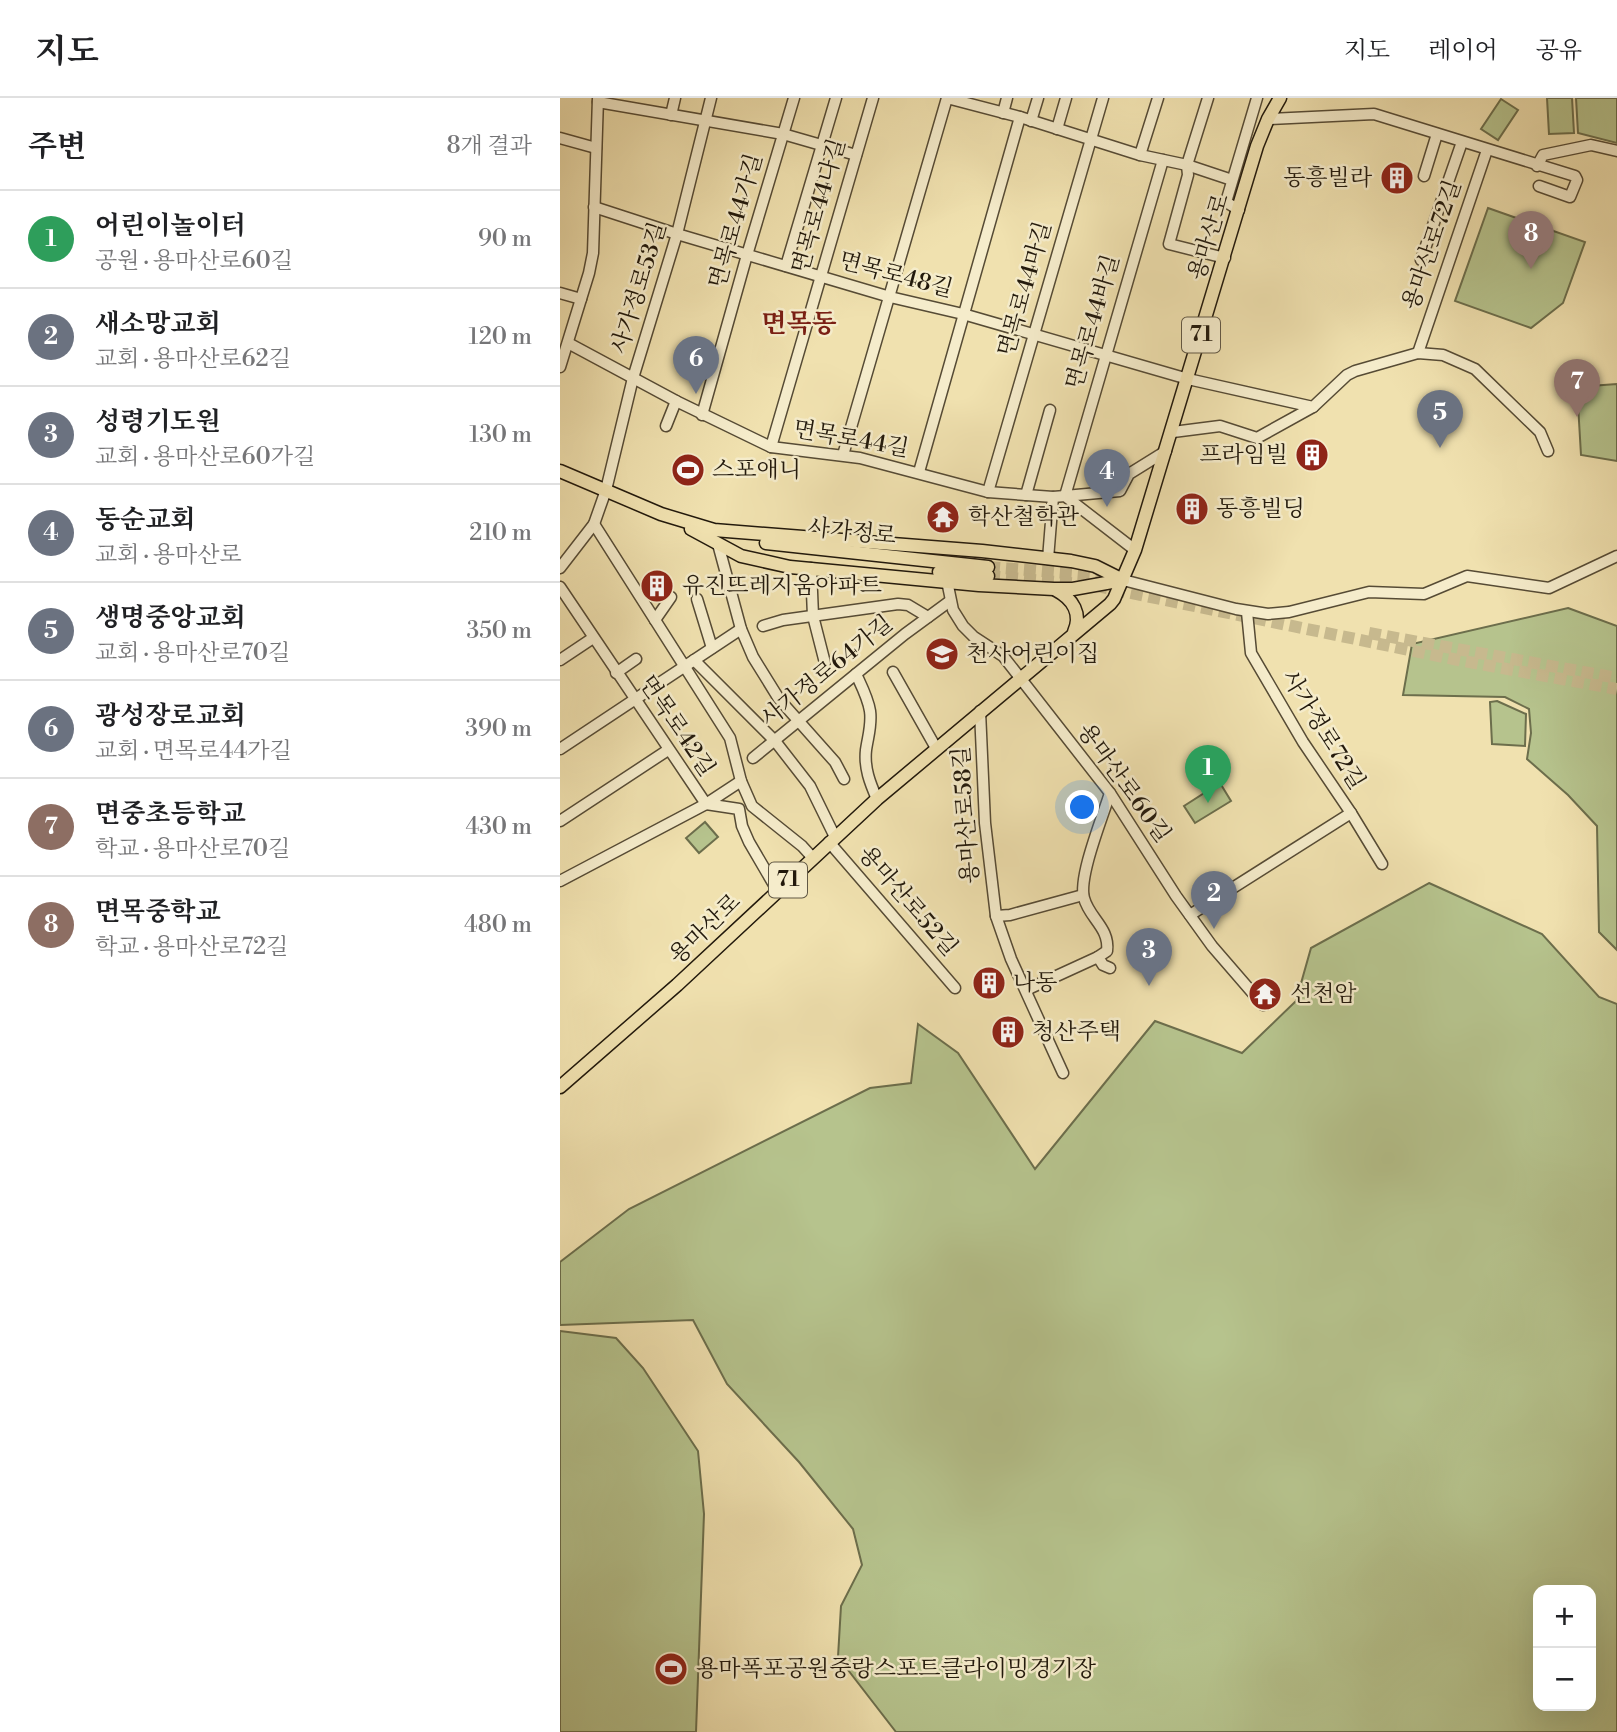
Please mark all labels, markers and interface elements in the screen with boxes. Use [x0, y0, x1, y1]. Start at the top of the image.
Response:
text: 지도 [35, 32, 99, 73]
text: 지도 [1344, 36, 1390, 66]
text: 레이어 [1428, 36, 1498, 66]
text: 공유 [1536, 36, 1582, 66]
text: 주변 [28, 128, 86, 166]
text: 8개 결과 [447, 132, 532, 160]
street label: 면목로44나길 [786, 135, 852, 277]
street label: 면목로44가길 [703, 150, 769, 292]
building icon: 동흥빌라 [1378, 159, 1416, 197]
place label: 동흥빌라 [1283, 164, 1373, 192]
street label: 용마산로72길 [1397, 176, 1467, 314]
street label: 용마산로 [1183, 190, 1235, 284]
text: 어린이놀이터 [95, 210, 246, 242]
pin: 8 [1508, 211, 1554, 269]
street label: 면목로44마길 [992, 218, 1058, 360]
street label: 사가정로53길 [606, 219, 672, 357]
text: 1 [45, 225, 57, 253]
text: 90 m [478, 225, 532, 253]
street label: 면목로48길 [836, 246, 956, 304]
text: 공원 · 용마산로60길 [95, 247, 293, 275]
street label: 면목로44바길 [1060, 251, 1126, 393]
text: 새소망교회 [95, 308, 221, 340]
district label: 면목동 [761, 308, 837, 340]
road number: 71 [1182, 317, 1220, 352]
text: 2 [44, 323, 58, 351]
text: 120 m [468, 323, 532, 351]
pin: 6 [673, 336, 719, 394]
text: 교회 · 용마산로62길 [95, 345, 291, 373]
pin: 7 [1554, 359, 1600, 417]
pin: 5 [1417, 390, 1463, 448]
text: 성령기도원 [95, 406, 221, 438]
street label: 면목로44길 [791, 415, 911, 463]
text: 3 [44, 421, 58, 449]
text: 130 m [469, 421, 532, 449]
building icon: 프라임빌 [1293, 436, 1331, 474]
place label: 프라임빌 [1199, 441, 1288, 469]
text: 교회 · 용마산로60가길 [95, 443, 315, 471]
pin: 4 [1084, 449, 1130, 507]
sports icon: 스포애니 [669, 451, 707, 489]
place label: 스포애니 [712, 456, 801, 484]
building icon: 동흥빌딩 [1173, 490, 1211, 528]
place label: 동흥빌딩 [1216, 495, 1305, 523]
temple icon: 학산철학관 [924, 498, 962, 536]
place label: 학산철학관 [968, 503, 1080, 531]
text: 동순교회 [95, 504, 195, 536]
street label: 사가정로 [806, 513, 898, 551]
text: 4 [43, 519, 59, 547]
text: 210 m [469, 519, 532, 547]
text: 교회 · 용마산로 [95, 541, 242, 569]
building icon: 유진뜨레지움아파트 [638, 567, 676, 605]
place label: 유진뜨레지움아파트 [682, 572, 882, 600]
text: 생명중앙교회 [95, 602, 246, 634]
street label: 사가정로64가길 [755, 609, 899, 733]
text: 5 [44, 617, 58, 645]
text: 350 m [466, 617, 532, 645]
school or university icon: 천사어린이집 [923, 635, 961, 673]
text: 교회 · 용마산로70길 [95, 639, 290, 667]
place label: 천사어린이집 [966, 640, 1099, 668]
street label: 사가정로72길 [1275, 665, 1371, 795]
street label: 면목로42길 [633, 670, 721, 782]
text: 광성장로교회 [95, 700, 246, 732]
text: 6 [44, 715, 58, 743]
text: 390 m [465, 715, 532, 743]
street label: 용마산로60길 [1071, 718, 1177, 848]
text: 교회 · 면목로44가길 [95, 737, 292, 765]
street label: 용마산로58길 [947, 745, 985, 885]
pin: 1 [1185, 745, 1231, 803]
your location [1065, 790, 1099, 824]
text: 면중초등학교 [95, 798, 246, 830]
text: 7 [44, 813, 58, 841]
text: 430 m [465, 813, 532, 841]
text: 학교 · 용마산로70길 [95, 835, 290, 863]
street label: 용마산로52길 [853, 840, 963, 962]
road number: 71 [769, 862, 807, 898]
pin: 2 [1191, 871, 1237, 929]
street label: 용마산로 [663, 888, 747, 970]
text: 면목중학교 [95, 896, 221, 928]
text: 8 [44, 911, 58, 939]
text: 480 m [464, 911, 532, 939]
pin: 3 [1126, 928, 1172, 986]
text: 학교 · 용마산로72길 [95, 933, 288, 961]
building icon: 나동 [970, 964, 1008, 1002]
place label: 나동 [1013, 969, 1057, 997]
temple icon: 선천암 [1246, 975, 1284, 1013]
place label: 선천암 [1290, 980, 1357, 1008]
building icon: 청산주택 [989, 1013, 1027, 1051]
place label: 청산주택 [1032, 1018, 1121, 1046]
map controls [1533, 1585, 1596, 1711]
button: + [1533, 1585, 1596, 1648]
button: − [1533, 1648, 1596, 1711]
sports icon: 용마폭포공원중랑스포트클라이밍경기장 [652, 1650, 690, 1688]
place label: 용마폭포공원중랑스포트클라이밍경기장 [696, 1655, 1097, 1683]

